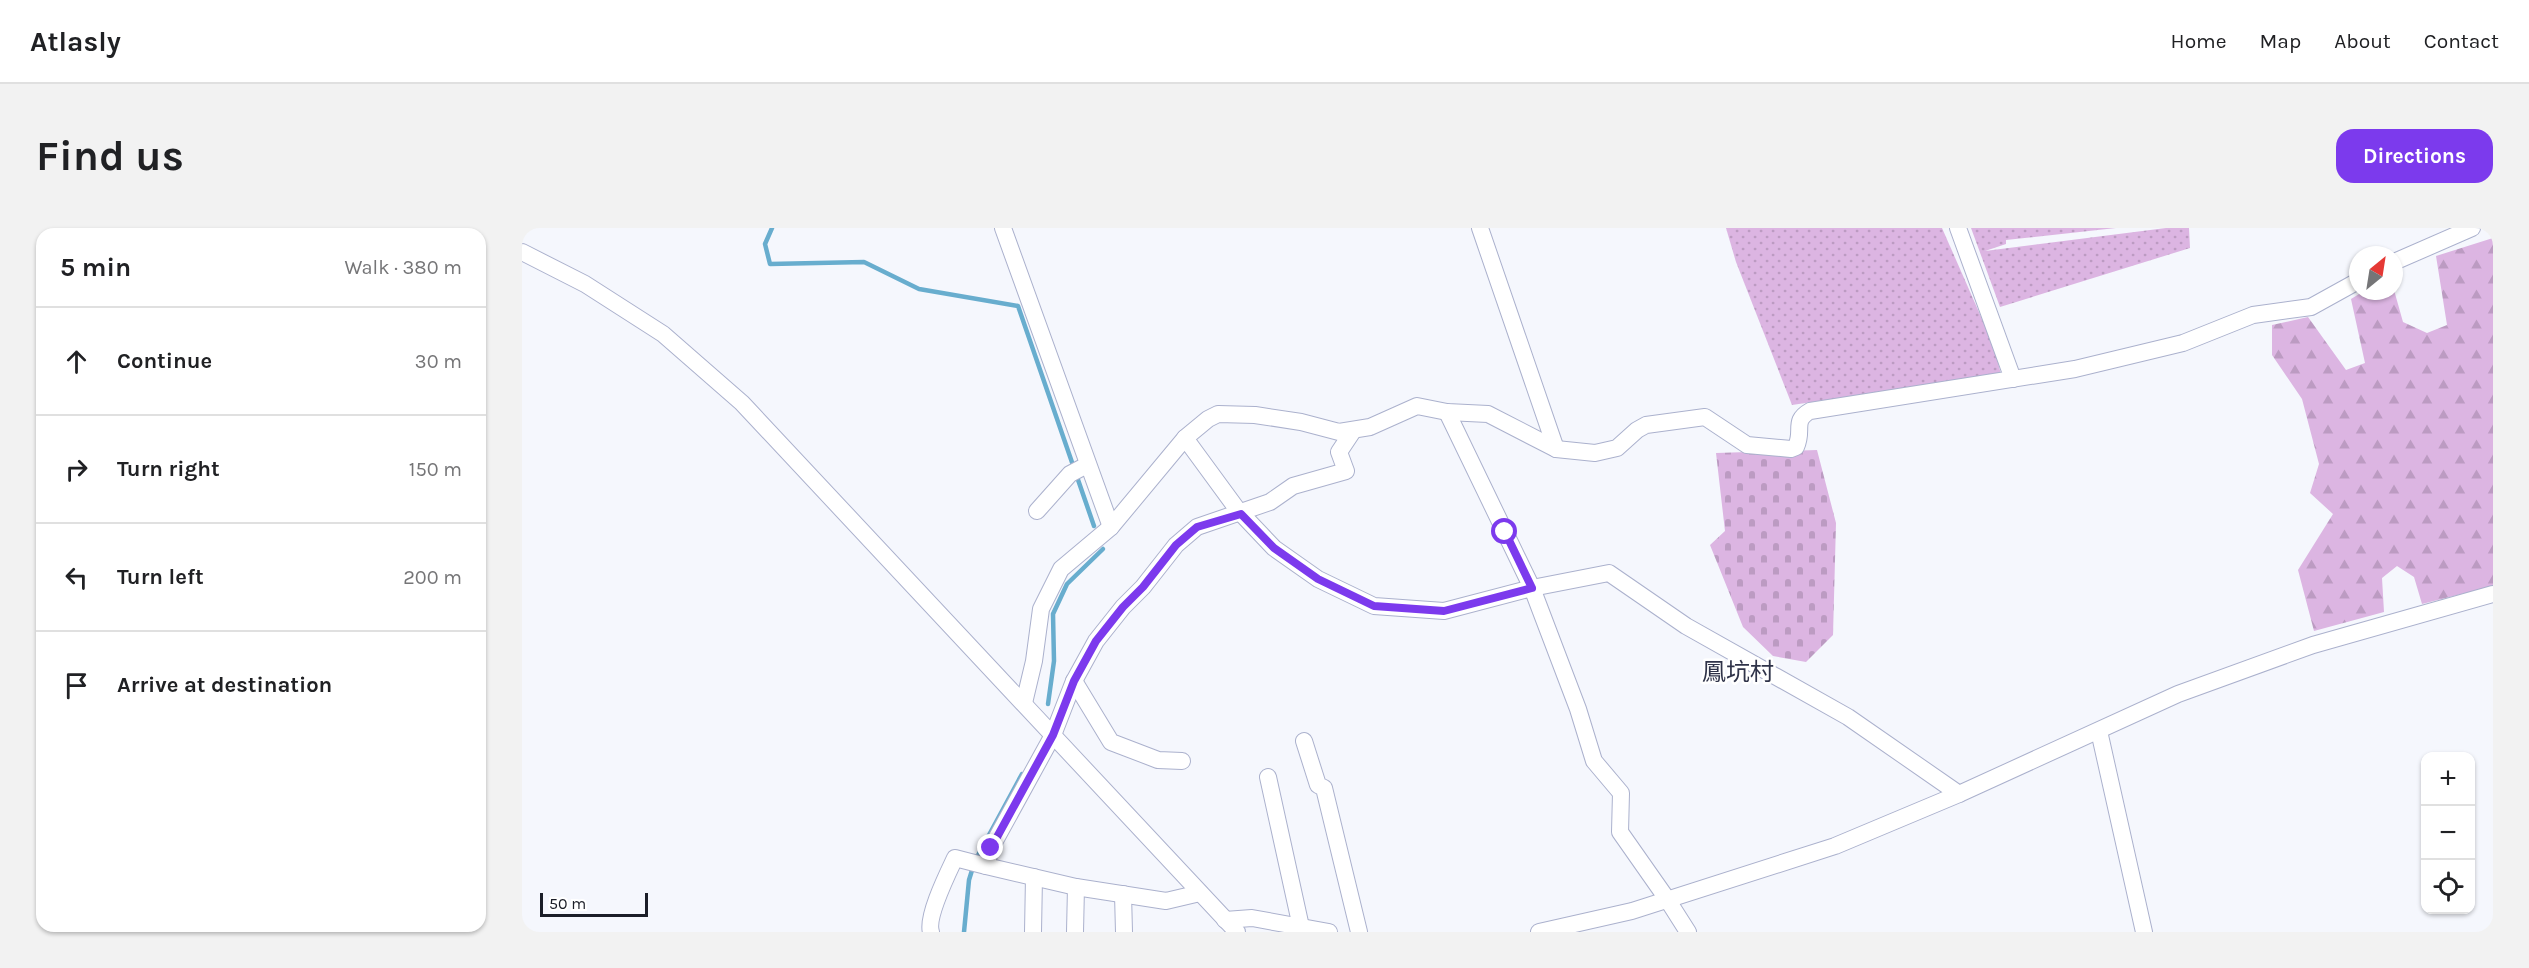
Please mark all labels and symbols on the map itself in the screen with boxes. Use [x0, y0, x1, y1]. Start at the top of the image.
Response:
north arrow [2349, 246, 2403, 300]
route start [1491, 518, 1517, 544]
district label: 鳳坑村 [1702, 658, 1774, 686]
route end [977, 834, 1003, 860]
scale bar [540, 890, 648, 918]

